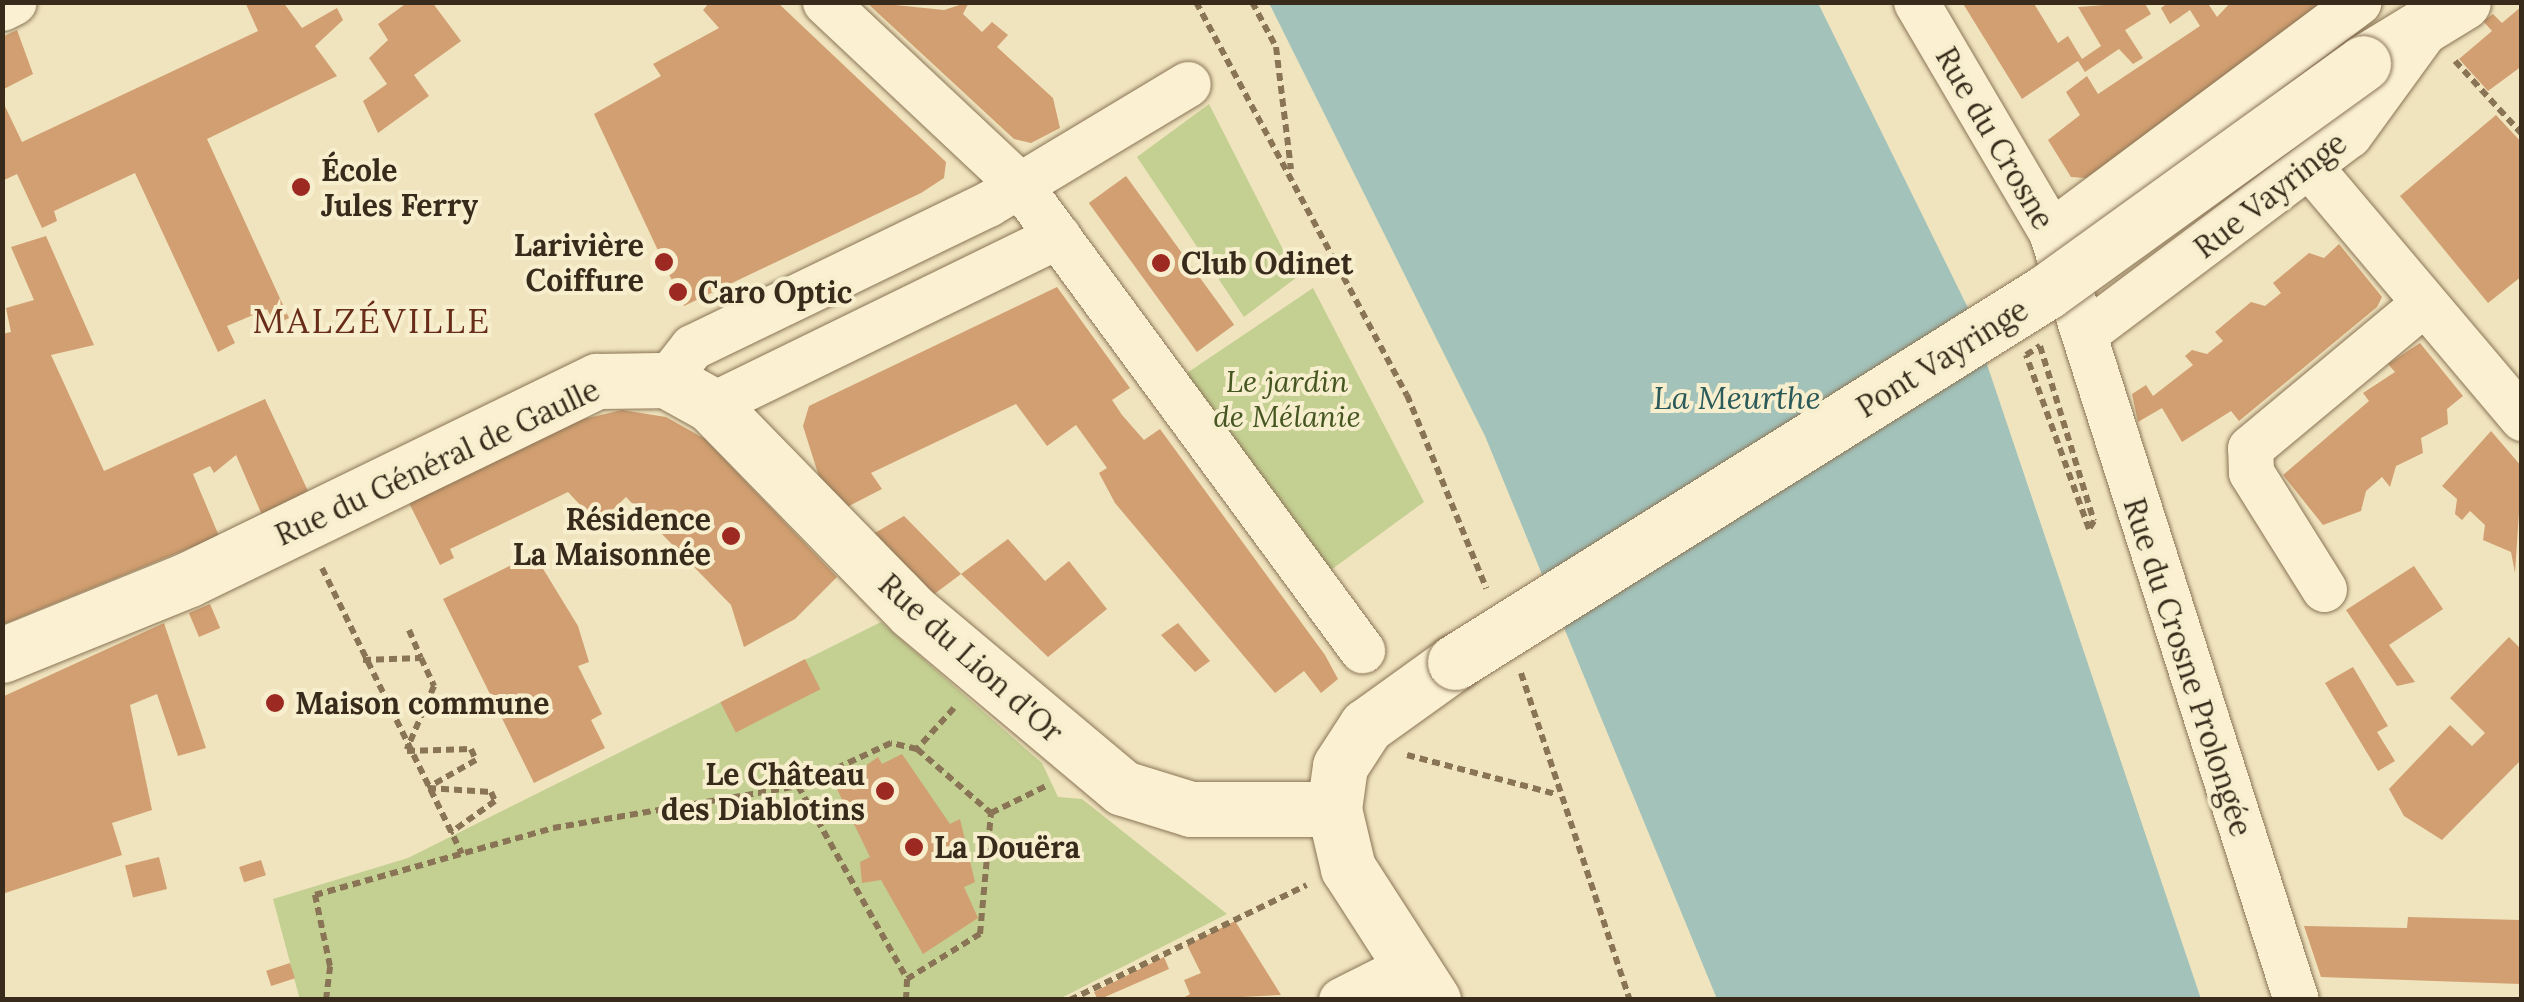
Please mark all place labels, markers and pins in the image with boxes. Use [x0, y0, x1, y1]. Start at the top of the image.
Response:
place label: École Jules Ferry [321, 152, 478, 222]
marker: École Jules Ferry [290, 176, 312, 198]
place label: Larivière Coiffure [514, 227, 644, 298]
place label: Club Odinet [1181, 245, 1353, 281]
marker: Larivière Coiffure [653, 251, 675, 273]
marker: Club Odinet [1150, 252, 1172, 274]
place label: Caro Optic [698, 274, 852, 310]
marker: Caro Optic [667, 281, 689, 303]
place label: Résidence La Maisonnée [513, 501, 711, 572]
marker: Résidence La Maisonnée [720, 525, 742, 547]
place label: Maison commune [295, 685, 549, 721]
marker: Maison commune [264, 692, 286, 714]
place label: Le Château des Diablotins [661, 756, 865, 826]
marker: Le Château des Diablotins [874, 780, 896, 802]
place label: La Douëra [934, 829, 1080, 865]
marker: La Douëra [903, 836, 925, 858]

